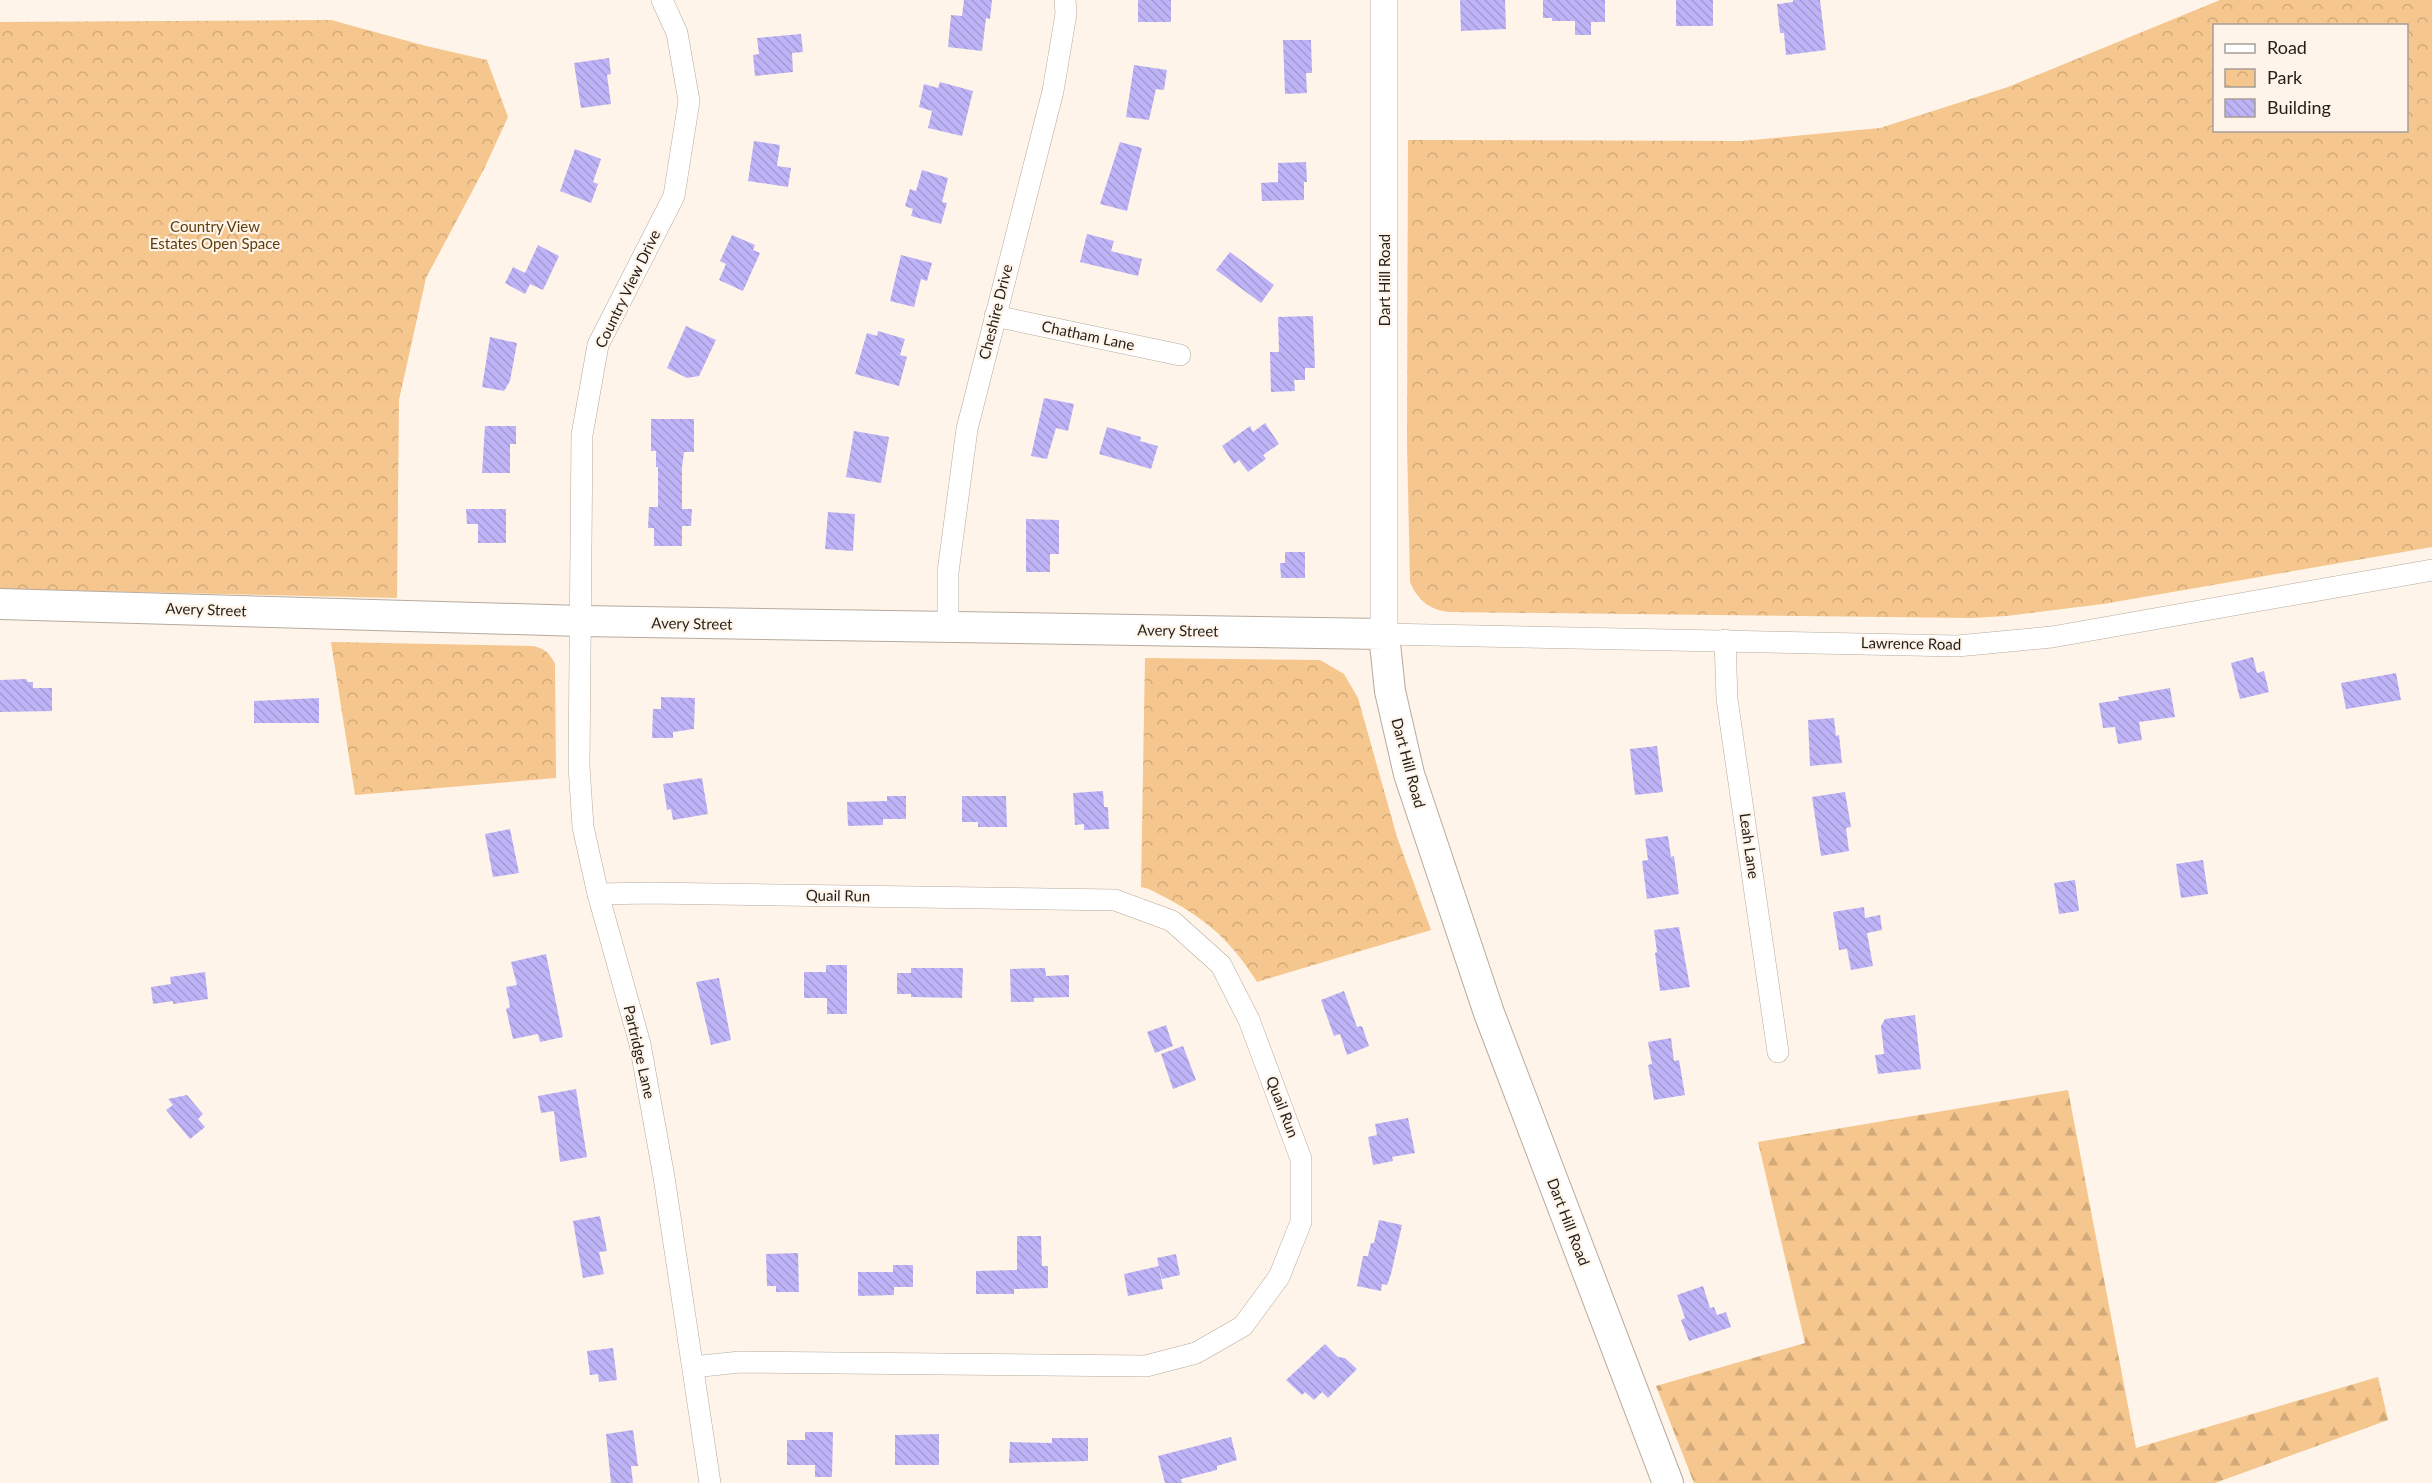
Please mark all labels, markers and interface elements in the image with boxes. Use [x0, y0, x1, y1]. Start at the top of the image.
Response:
legend [2213, 24, 2408, 132]
text: Road [2267, 36, 2307, 58]
text: Park [2267, 66, 2303, 88]
text: Building [2267, 96, 2331, 118]
park label: Country View Estates Open Space [150, 217, 280, 252]
street label: Country View Drive [591, 226, 664, 351]
street label: Dart Hill Road [1375, 234, 1393, 326]
street label: Cheshire Drive [975, 262, 1016, 361]
street label: Chatham Lane [1040, 316, 1136, 354]
street label: Avery Street [165, 599, 248, 619]
street label: Avery Street [651, 613, 733, 633]
street label: Avery Street [1137, 620, 1219, 640]
street label: Lawrence Road [1861, 633, 1961, 653]
street label: Dart Hill Road [1388, 716, 1430, 810]
street label: Leah Lane [1736, 812, 1764, 880]
street label: Quail Run [806, 885, 870, 905]
street label: Partridge Lane [620, 1003, 659, 1100]
street label: Quail Run [1263, 1073, 1303, 1140]
street label: Dart Hill Road [1544, 1175, 1594, 1268]

